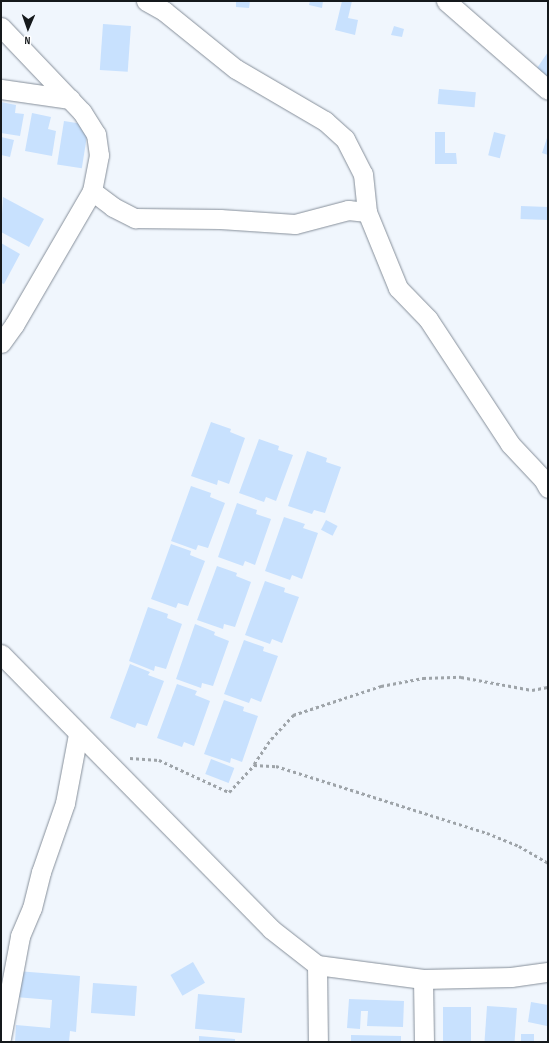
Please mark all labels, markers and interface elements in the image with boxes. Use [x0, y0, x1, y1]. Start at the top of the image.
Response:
north arrow [8, 8, 48, 48]
text: N [24, 34, 31, 47]

